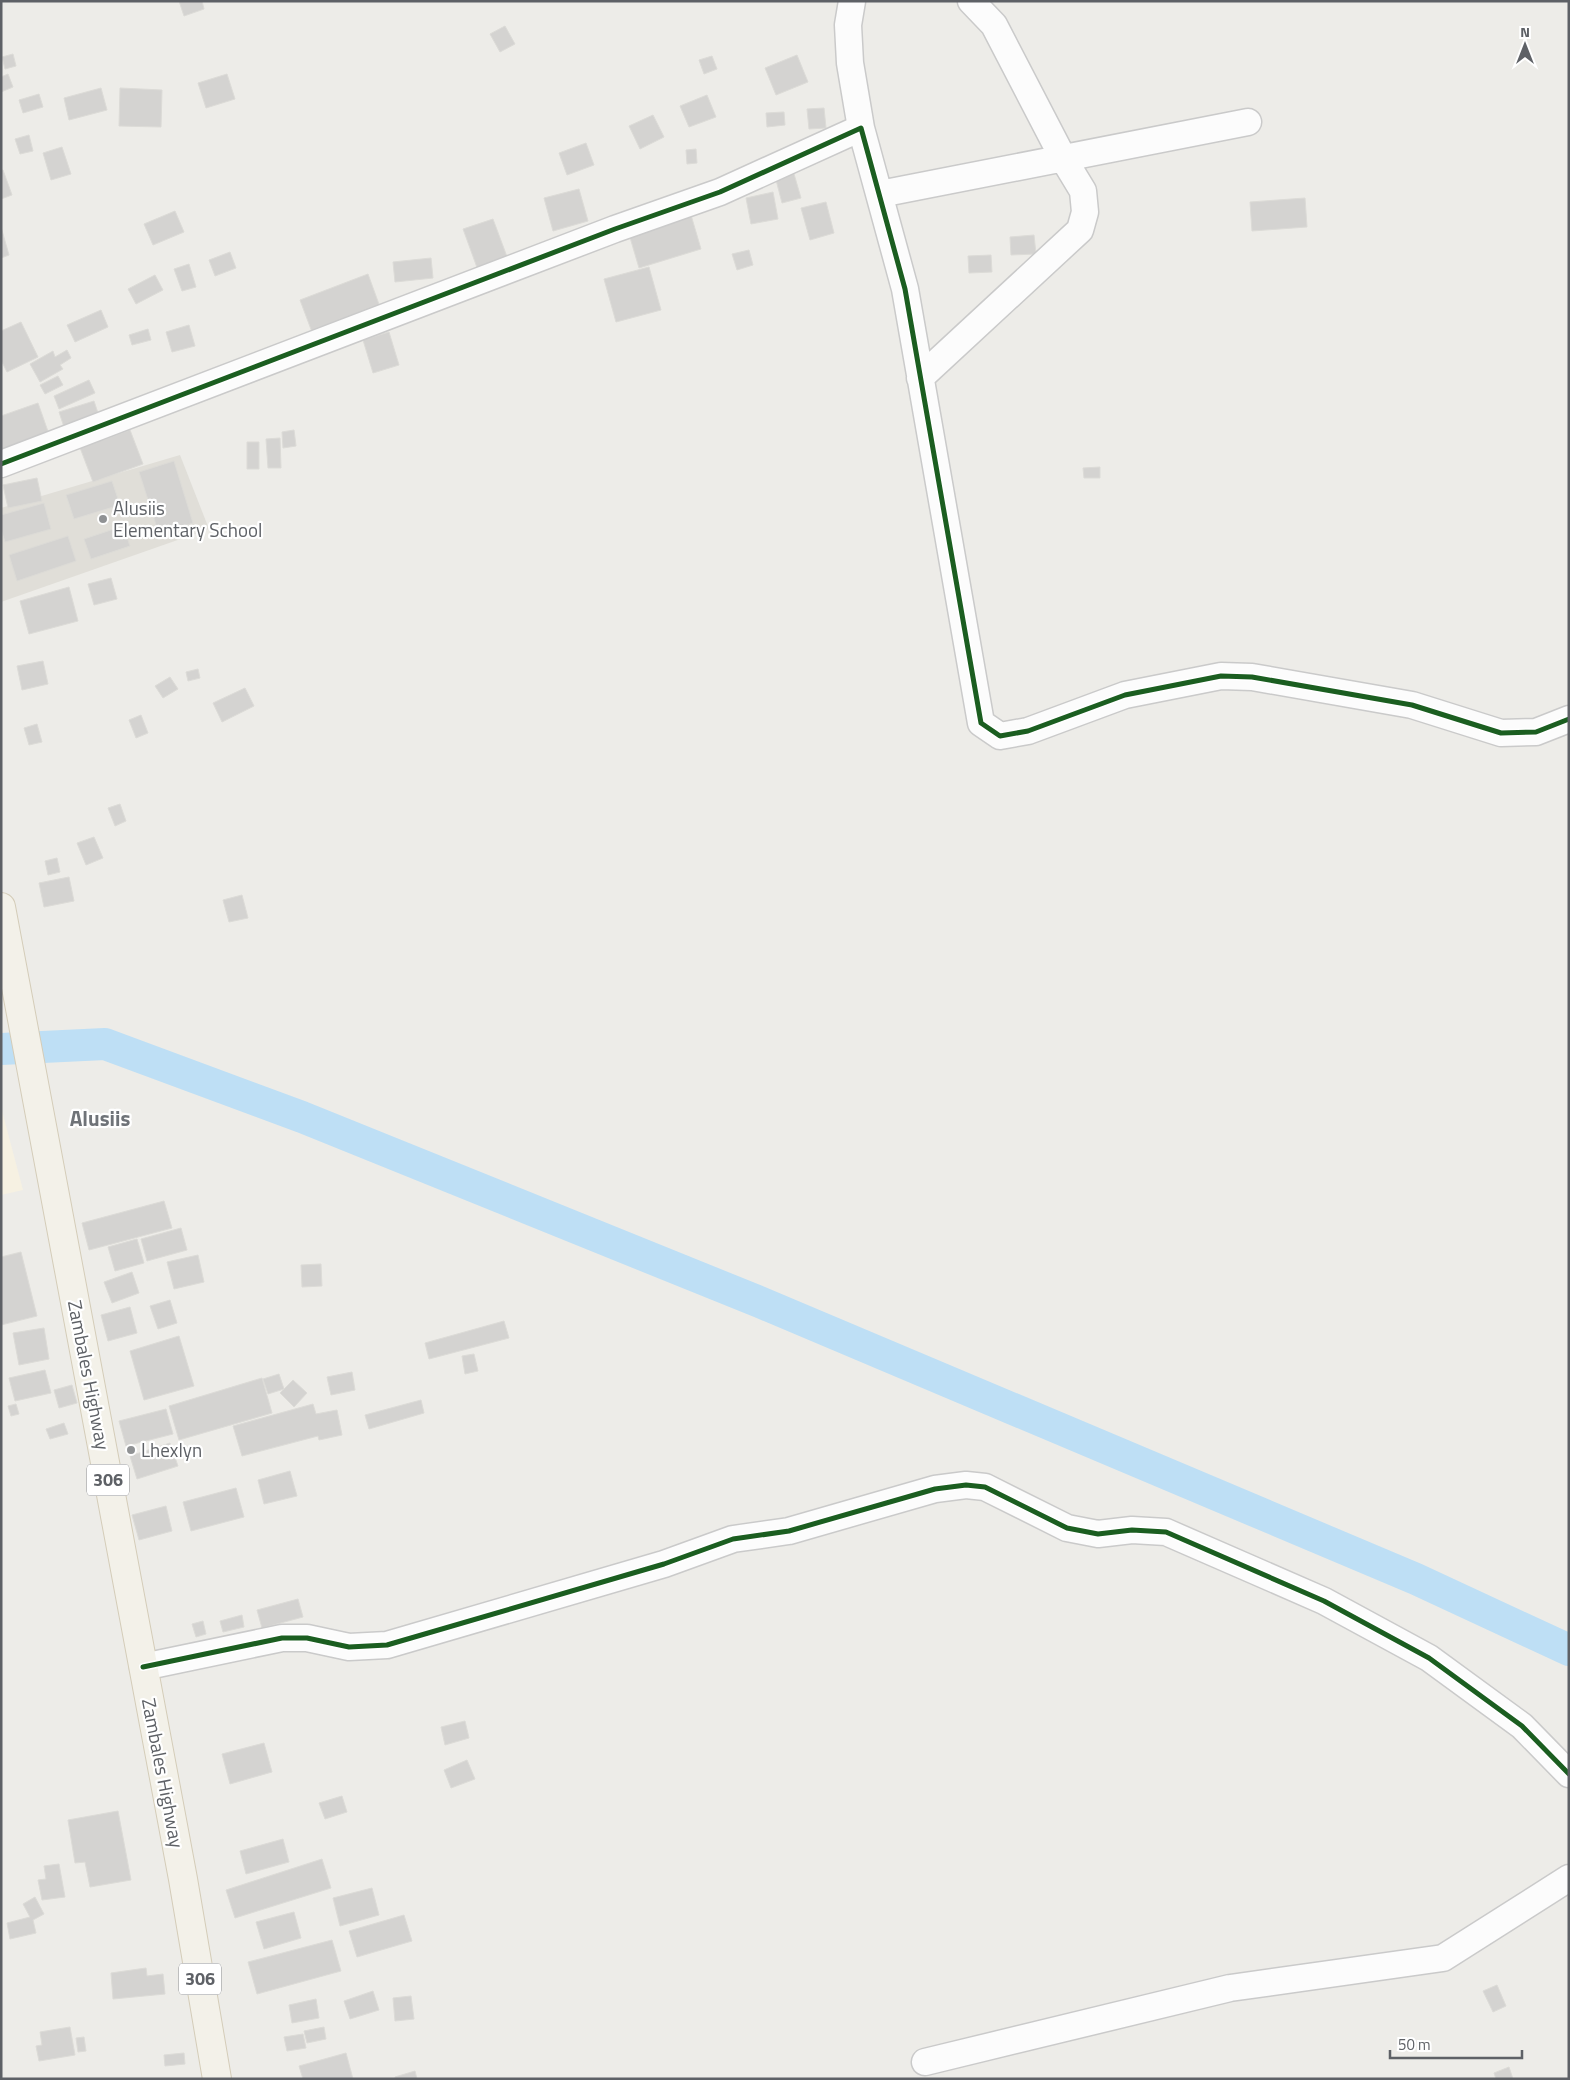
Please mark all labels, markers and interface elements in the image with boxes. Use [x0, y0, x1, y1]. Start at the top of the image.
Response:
north arrow [1500, 20, 1550, 70]
text: N [1520, 21, 1530, 42]
place label: Alusiis Elementary School [113, 493, 262, 544]
marker: Alusiis Elementary School [97, 513, 109, 525]
district label: Alusiis [70, 1102, 130, 1134]
street label: Zambales Highway [61, 1298, 118, 1452]
place label: Lhexlyn [141, 1435, 202, 1464]
marker: Lhexlyn [125, 1444, 137, 1456]
road number: 306 [87, 1464, 129, 1496]
street label: Zambales Highway [135, 1696, 192, 1850]
road number: 306 [179, 1964, 221, 1995]
scale bar [1390, 2028, 1522, 2060]
text: 50 m [1398, 2033, 1431, 2056]

